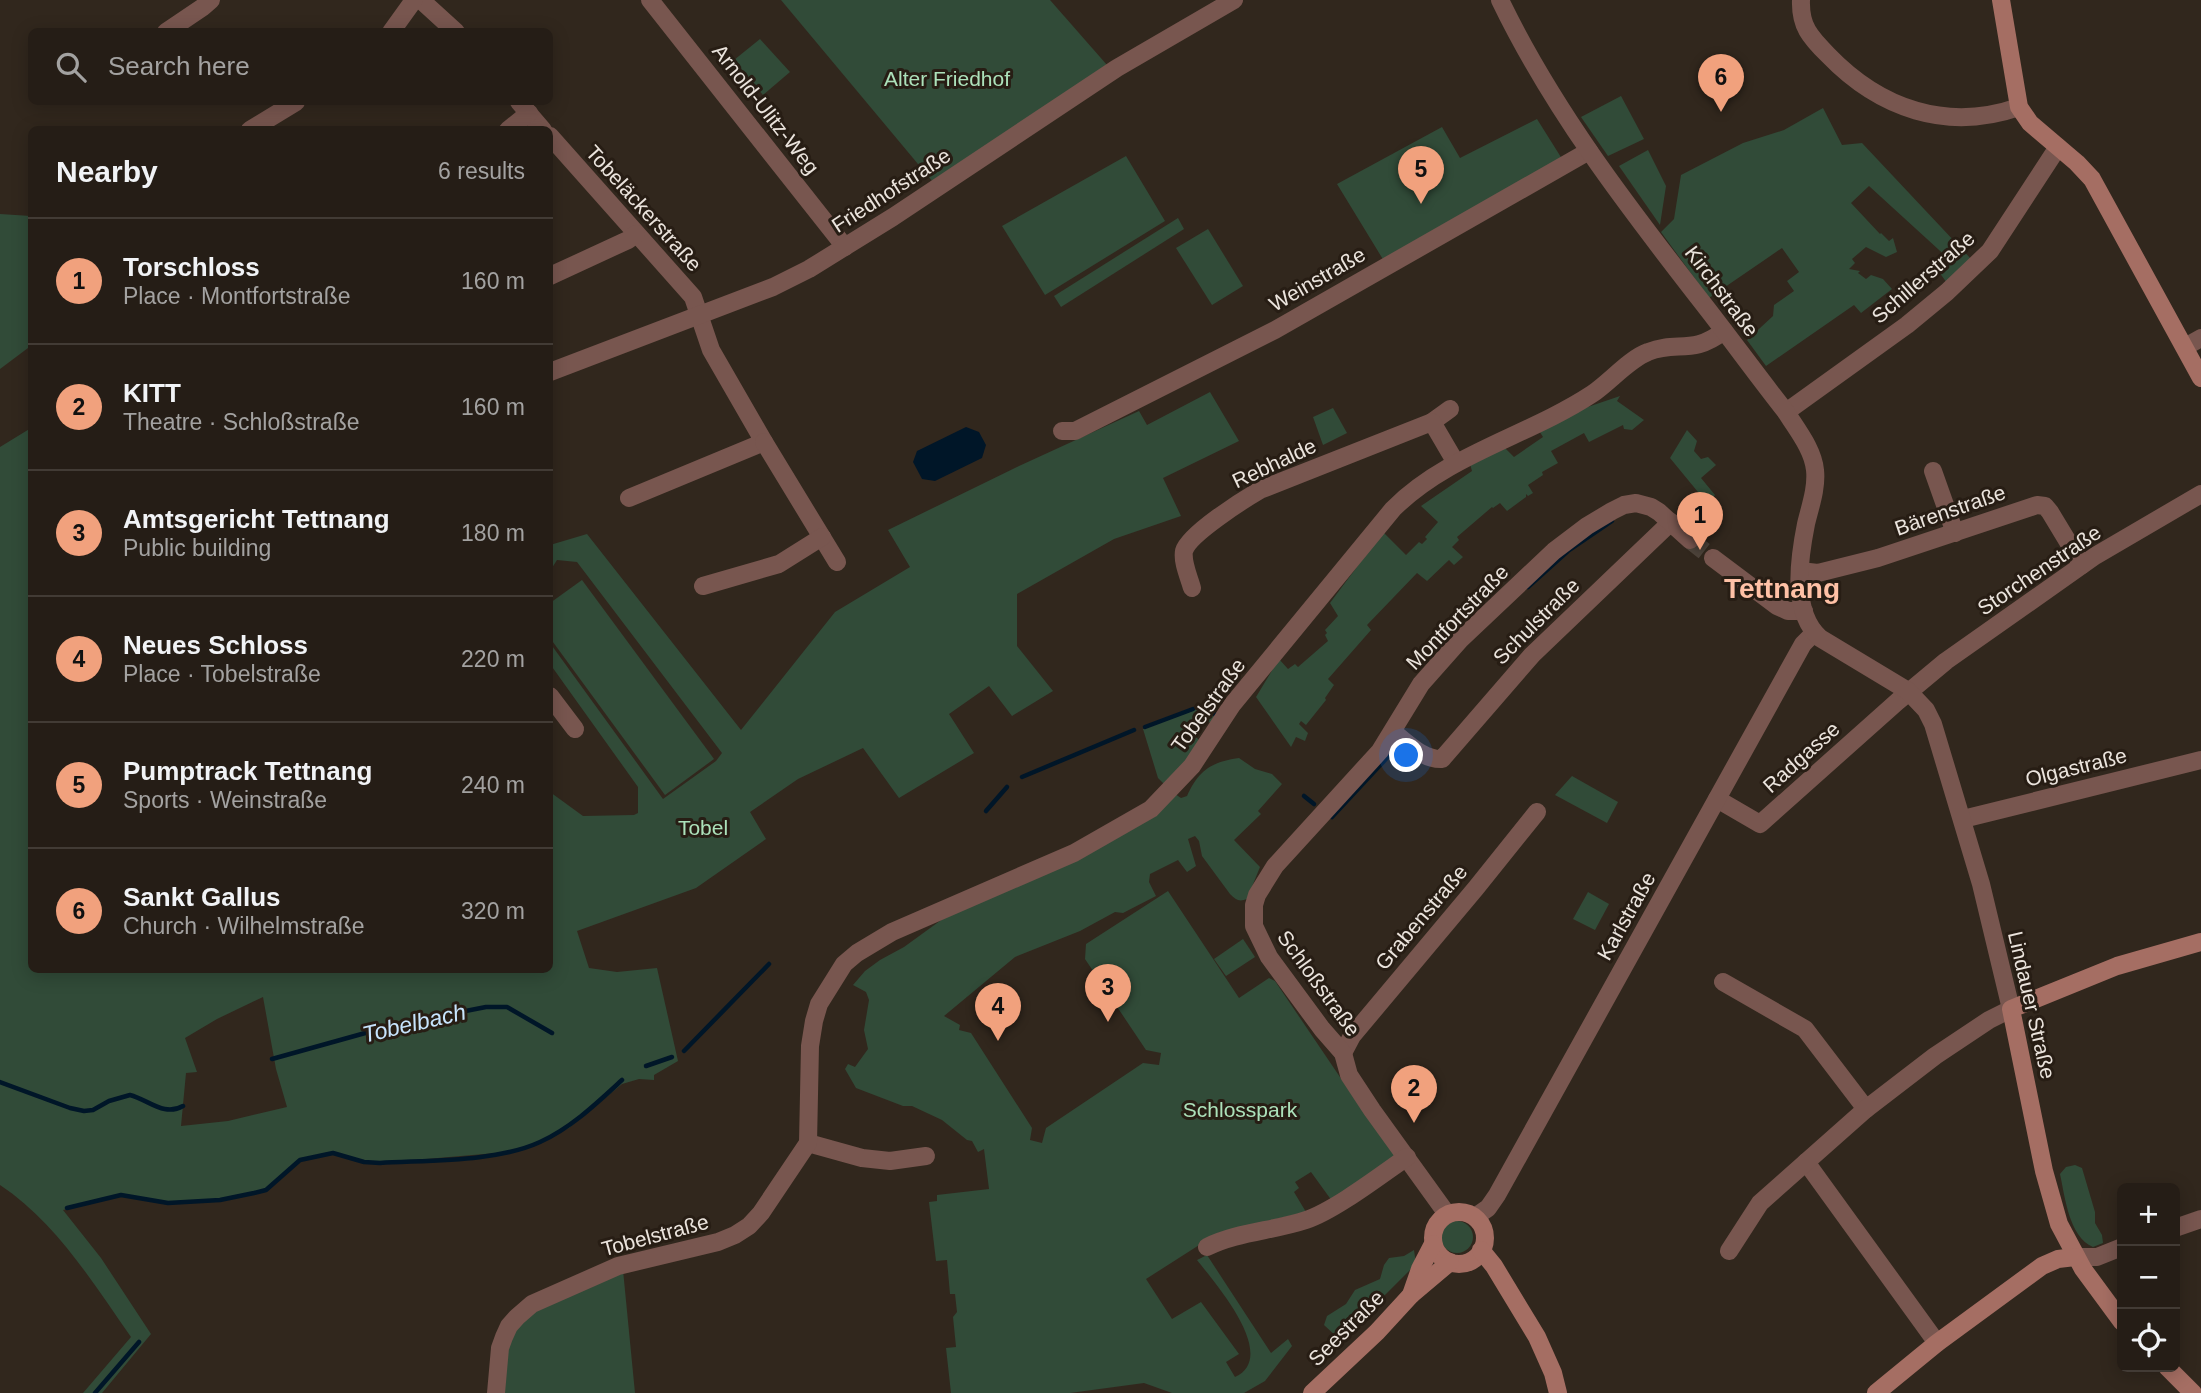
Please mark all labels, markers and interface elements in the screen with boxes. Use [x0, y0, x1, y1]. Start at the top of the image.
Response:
search box [28, 28, 553, 105]
street label: Arnold-Ulitz-Weg [708, 40, 824, 178]
icon: search [52, 48, 90, 86]
text: Search here [108, 51, 250, 81]
pin: 6 [1698, 54, 1744, 112]
park label: Alter Friedhof [884, 67, 1010, 90]
street label: Tobeläckerstraße [582, 140, 706, 276]
street label: Friedhofstraße [827, 143, 955, 237]
pin: 5 [1398, 146, 1444, 204]
text: Nearby [56, 155, 158, 188]
text: 6 results [438, 158, 525, 184]
street label: Schillerstraße [1867, 226, 1979, 328]
street label: Kirchstraße [1681, 241, 1763, 341]
street label: Weinstraße [1265, 242, 1369, 316]
text: Torschloss [123, 252, 260, 282]
text: 1 [73, 268, 85, 294]
text: 160 m [461, 268, 525, 294]
text: Place · Montfortstraße [123, 283, 351, 309]
text: KITT [123, 378, 181, 408]
text: 2 [73, 394, 85, 420]
text: 160 m [461, 394, 525, 420]
text: Theatre · Schloßstraße [123, 409, 359, 435]
street label: Rebhalde [1228, 434, 1320, 492]
street label: Bärenstraße [1892, 480, 2008, 540]
pin: 1 [1677, 492, 1723, 550]
text: Amtsgericht Tettnang [123, 504, 390, 534]
text: 3 [73, 520, 85, 546]
text: 180 m [461, 520, 525, 546]
street label: Storchenstraße [1973, 520, 2105, 620]
text: Public building [123, 535, 271, 561]
street label: Montfortstraße [1401, 560, 1513, 674]
street label: Schulstraße [1488, 573, 1584, 669]
district label: Tettnang [1724, 573, 1840, 604]
text: Neues Schloss [123, 630, 308, 660]
text: 4 [73, 646, 85, 672]
text: 220 m [461, 646, 525, 672]
street label: Tobelstraße [1166, 654, 1250, 756]
text: Place · Tobelstraße [123, 661, 321, 687]
street label: Radgasse [1758, 717, 1844, 797]
your location [1389, 738, 1423, 772]
street label: Olgastraße [2023, 743, 2129, 791]
text: Pumptrack Tettnang [123, 756, 372, 786]
text: 5 [73, 772, 85, 798]
text: 240 m [461, 772, 525, 798]
text: Sports · Weinstraße [123, 787, 327, 813]
park label: Tobel [678, 816, 728, 839]
street label: Grabenstraße [1371, 860, 1471, 974]
street label: Karlstraße [1592, 868, 1660, 964]
text: Sankt Gallus [123, 882, 281, 912]
text: 6 [73, 898, 85, 924]
text: 320 m [461, 898, 525, 924]
text: Church · Wilhelmstraße [123, 913, 365, 939]
street label: Schloßstraße [1273, 926, 1365, 1040]
street label: Lindauer Straße [2004, 929, 2060, 1081]
pin: 3 [1085, 964, 1131, 1022]
pin: 4 [975, 983, 1021, 1041]
water label: Tobelbach [360, 998, 468, 1048]
pin: 2 [1391, 1065, 1437, 1123]
park label: Schlosspark [1183, 1098, 1298, 1121]
map controls [2117, 1183, 2180, 1372]
button: + [2117, 1183, 2180, 1246]
street label: Tobelstraße [599, 1210, 711, 1260]
button: − [2117, 1246, 2180, 1309]
street label: Seestraße [1304, 1286, 1388, 1370]
button: locate [2117, 1309, 2180, 1372]

